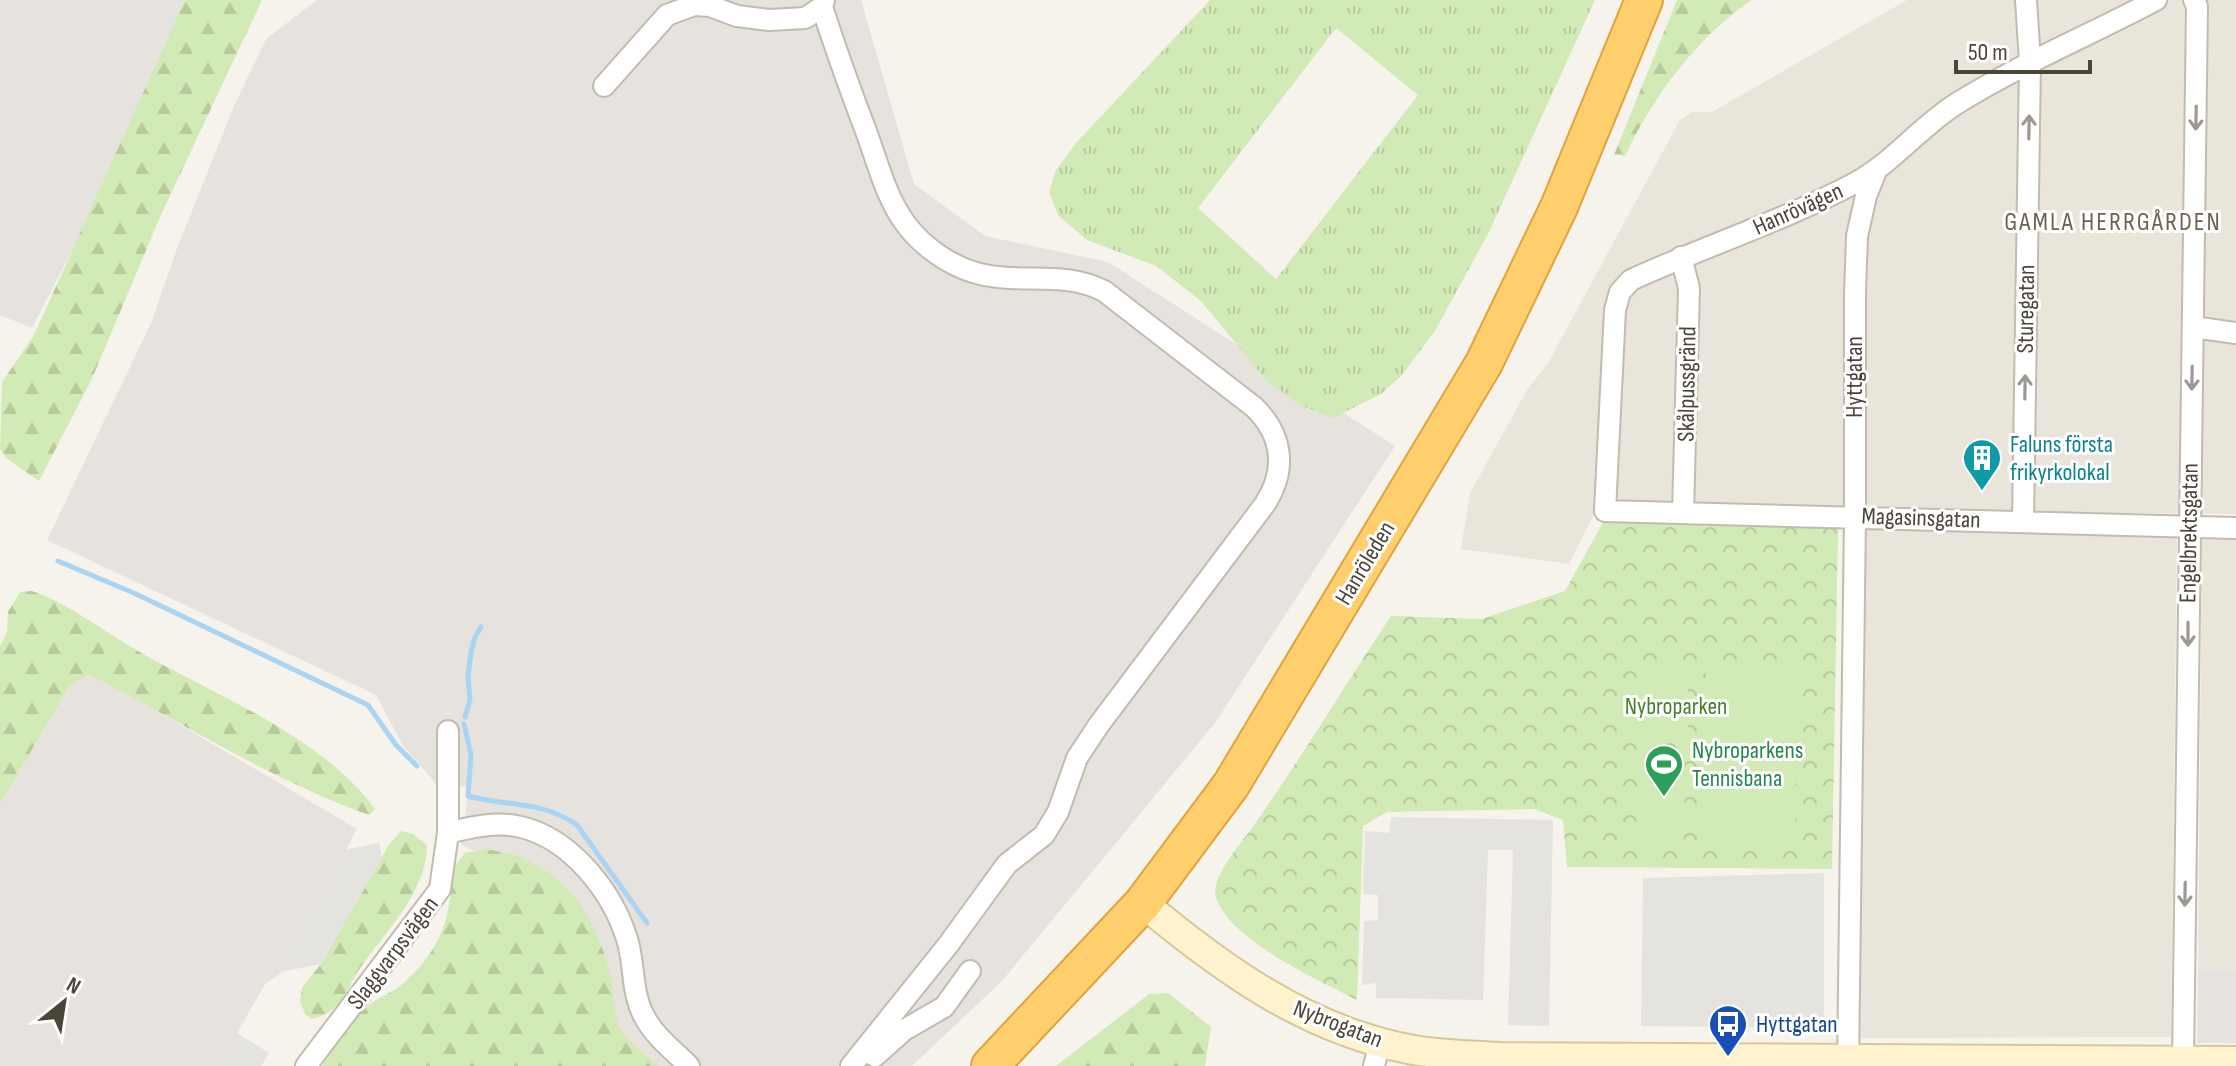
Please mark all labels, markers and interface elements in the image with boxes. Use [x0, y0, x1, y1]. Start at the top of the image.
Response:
scale bar [1956, 24, 2090, 74]
text: 50 m [1968, 38, 2008, 67]
one-way arrow [2188, 104, 2204, 131]
one-way arrow [2021, 114, 2037, 141]
street label: Hanrövägen [1748, 176, 1848, 242]
district label: GAMLA HERRGÅRDEN [2004, 207, 2222, 238]
street label: Sturegatan [2011, 264, 2041, 354]
street label: Skålpussgränd [1671, 326, 1703, 442]
street label: Hyttgatan [1840, 336, 1869, 418]
one-way arrow [2184, 364, 2200, 391]
one-way arrow [2018, 374, 2033, 401]
place label: Faluns första frikyrkolokal [2010, 430, 2113, 487]
building icon: Faluns första frikyrkolokal [1961, 437, 2003, 492]
street label: Engelbrektsgatan [2173, 463, 2205, 603]
street label: Magasinsgatan [1861, 501, 1981, 535]
street label: Hanröleden [1329, 516, 1401, 610]
one-way arrow [2180, 620, 2195, 647]
park label: Nybroparken [1625, 692, 1727, 721]
place label: Nybroparkens Tennisbana [1692, 736, 1803, 793]
sports icon: Nybroparkens Tennisbana [1643, 743, 1685, 798]
one-way arrow [2177, 880, 2193, 907]
street label: Slaggvarpsvägen [341, 891, 445, 1015]
north arrow [24, 962, 104, 1042]
text: N [61, 971, 85, 1001]
street label: Nybrogatan [1289, 994, 1387, 1054]
bus stop icon: Hyttgatan [1707, 1003, 1749, 1058]
place label: Hyttgatan [1756, 1010, 1837, 1039]

